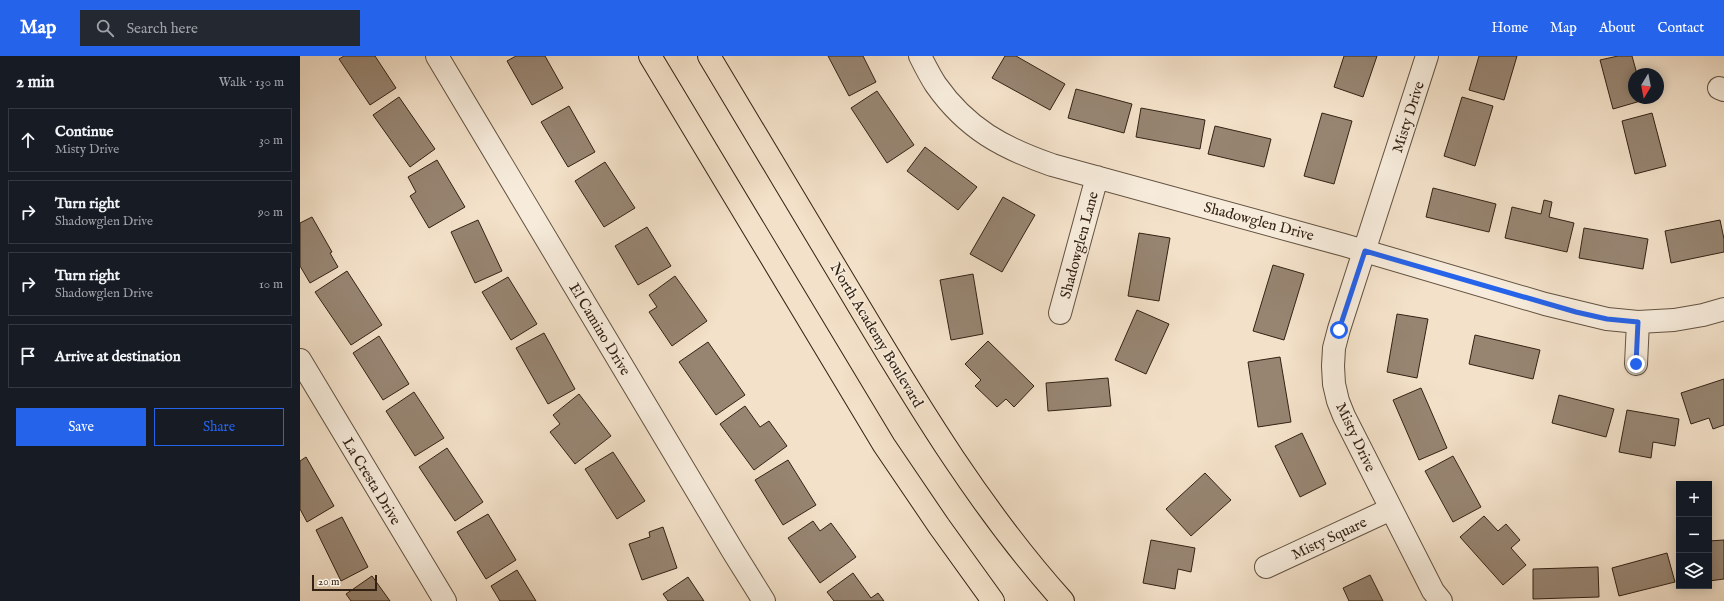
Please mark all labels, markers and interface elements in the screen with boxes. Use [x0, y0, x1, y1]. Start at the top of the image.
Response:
search box [80, 10, 360, 46]
text: Map [20, 16, 56, 40]
icon: search [94, 17, 116, 39]
text: Search here [126, 19, 198, 38]
text: Home [1492, 19, 1528, 37]
text: Map [1550, 19, 1577, 37]
text: About [1599, 19, 1635, 37]
text: Contact [1657, 19, 1704, 37]
north arrow [1628, 68, 1664, 104]
text: 2 min [16, 72, 54, 93]
text: Walk · 130 m [219, 74, 284, 91]
street label: Misty Drive [1388, 79, 1429, 155]
text: Continue [55, 122, 113, 141]
icon: ahead [17, 129, 39, 151]
text: 30 m [259, 132, 283, 149]
text: Misty Drive [55, 141, 119, 158]
street label: Shadowglen Lane [1056, 189, 1103, 301]
text: Turn right [55, 194, 120, 213]
street label: Shadowglen Drive [1202, 198, 1316, 245]
icon: right [17, 201, 39, 223]
text: 90 m [258, 204, 283, 221]
text: Shadowglen Drive [55, 213, 153, 230]
street label: North Academy Boulevard [826, 259, 928, 412]
text: Turn right [55, 266, 120, 285]
icon: right [17, 273, 39, 295]
text: 10 m [259, 276, 283, 293]
street label: El Camino Drive [564, 279, 635, 379]
text: Shadowglen Drive [55, 285, 153, 302]
route start [1330, 321, 1348, 339]
icon: arrive [17, 345, 39, 367]
text: Arrive at destination [55, 347, 181, 366]
route end [1627, 355, 1645, 373]
street label: Misty Drive [1331, 400, 1380, 475]
button: Save [16, 408, 146, 446]
button: Share [154, 408, 284, 446]
street label: La Cresta Drive [338, 434, 405, 529]
map controls [1676, 481, 1712, 589]
button: + [1676, 481, 1712, 517]
street label: Misty Square [1289, 513, 1370, 564]
button: − [1676, 517, 1712, 553]
button: layers [1676, 553, 1712, 589]
scale bar [312, 573, 377, 592]
text: 20 m [318, 575, 339, 589]

